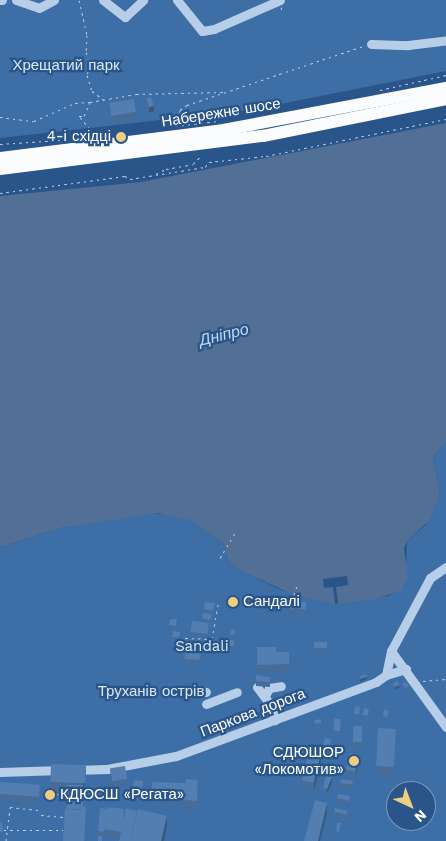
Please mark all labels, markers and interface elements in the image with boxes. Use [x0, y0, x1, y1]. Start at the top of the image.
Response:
park label: Хрещатий парк [12, 57, 120, 75]
street label: Набережне шосе [160, 95, 282, 131]
place label: 4-і східці [47, 128, 111, 146]
marker: 4-і східці [115, 131, 127, 143]
water label: Дніпро [197, 320, 251, 350]
place label: Сандалі [243, 593, 300, 611]
marker: Сандалі [227, 596, 239, 608]
park label: Sandali [175, 638, 229, 656]
park label: Труханів острів [98, 683, 204, 701]
street label: Паркова дорога [198, 685, 308, 741]
place label: СДЮШОР «Локомотив» [254, 743, 344, 778]
marker: СДЮШОР «Локомотив» [348, 755, 360, 767]
north arrow [386, 781, 436, 831]
place label: КДЮСШ «Регата» [60, 786, 184, 804]
marker: КДЮСШ «Регата» [44, 789, 56, 801]
text: N [411, 807, 430, 826]

